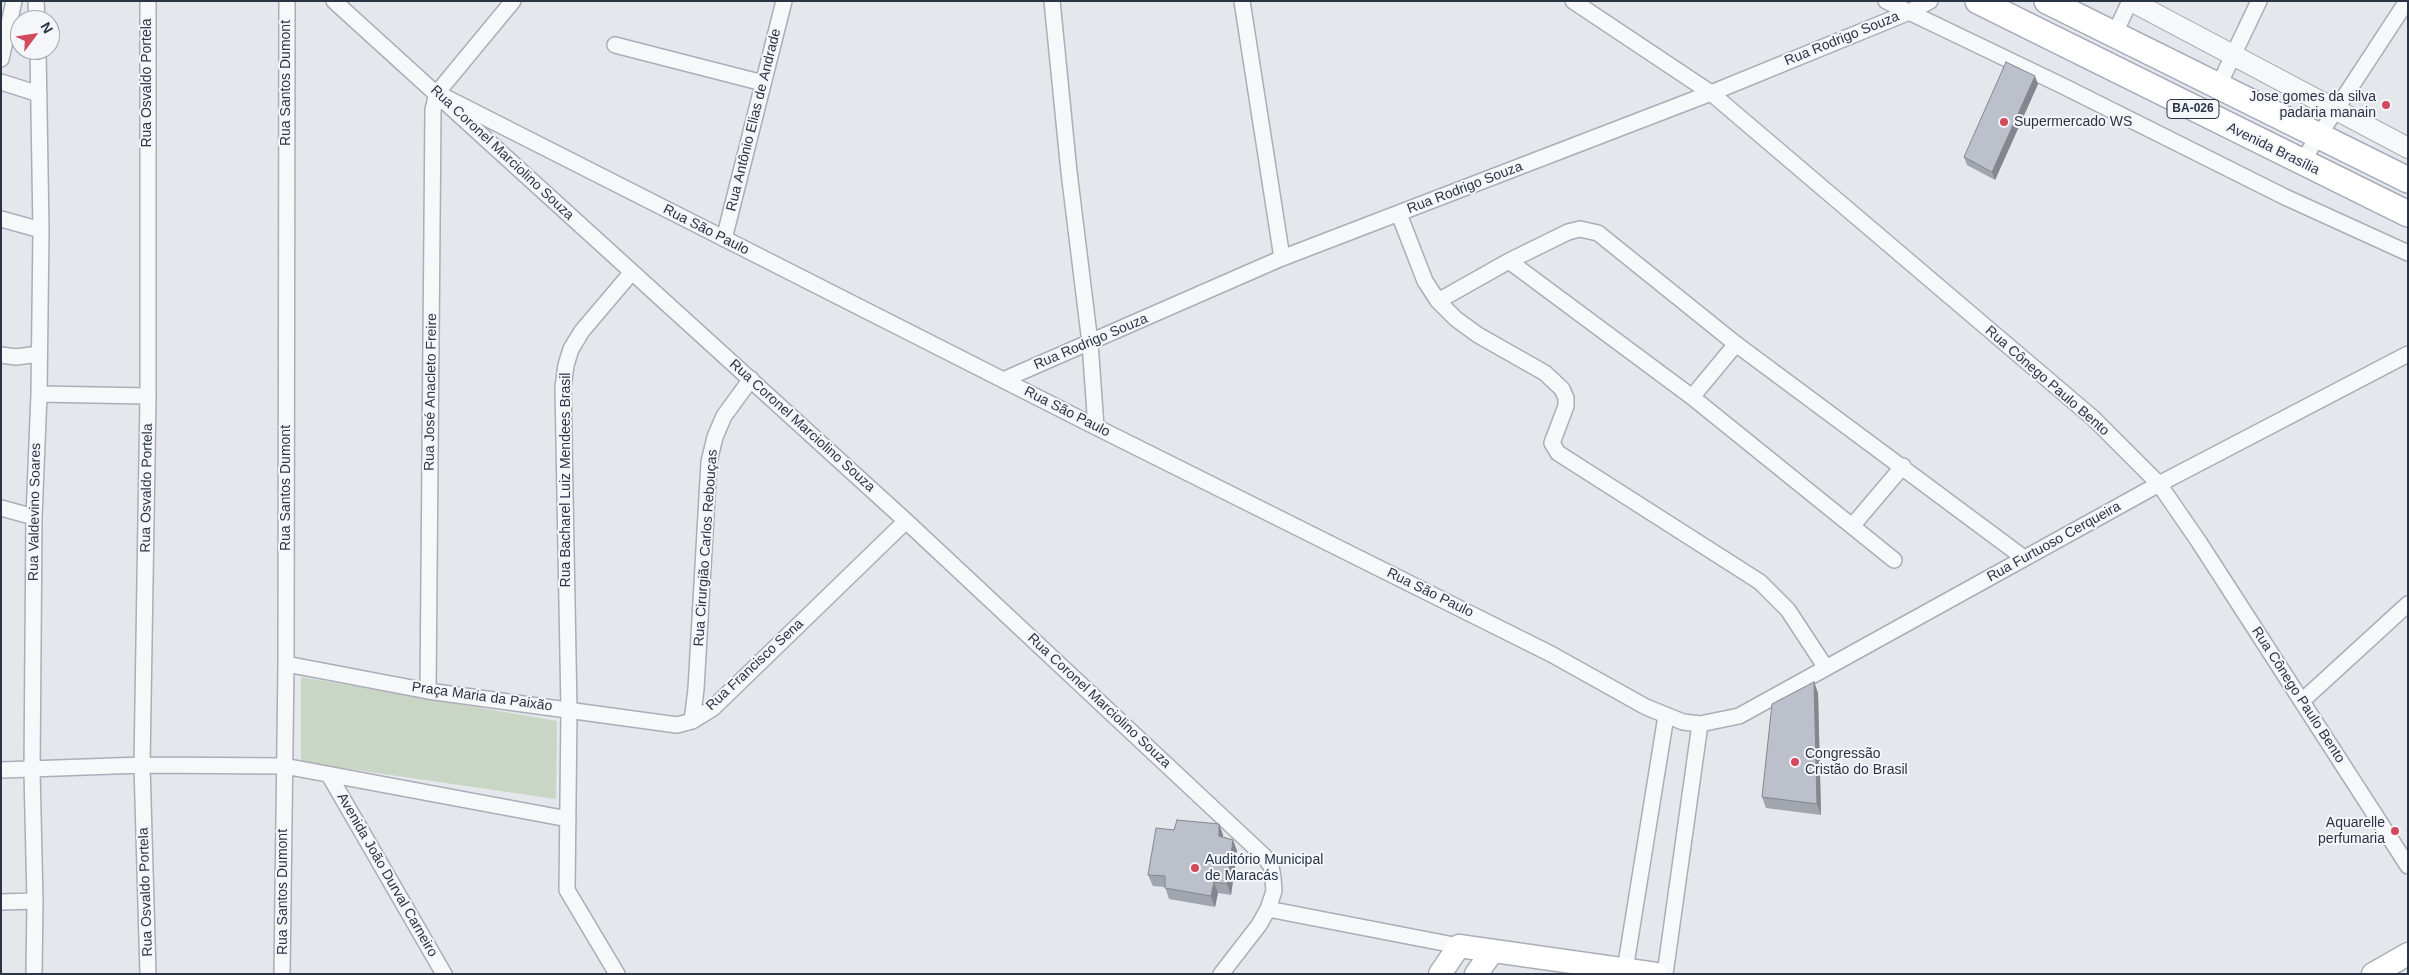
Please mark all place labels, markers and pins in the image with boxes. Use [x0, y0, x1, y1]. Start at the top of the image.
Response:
place label: Jose gomes da silva padaria manain [2249, 89, 2376, 121]
marker: Jose gomes da silva padaria manain [2380, 99, 2392, 111]
place label: Supermercado WS [2014, 114, 2132, 130]
marker: Supermercado WS [1998, 116, 2010, 128]
place label: Congressão Cristão do Brasil [1805, 746, 1908, 779]
marker: Congressão Cristão do Brasil [1789, 756, 1801, 768]
place label: Aquarelle perfumaria [2318, 815, 2385, 848]
marker: Aquarelle perfumaria [2389, 825, 2401, 837]
place label: Auditório Municipal de Maracás [1205, 852, 1323, 884]
marker: Auditório Municipal de Maracás [1189, 862, 1201, 874]

